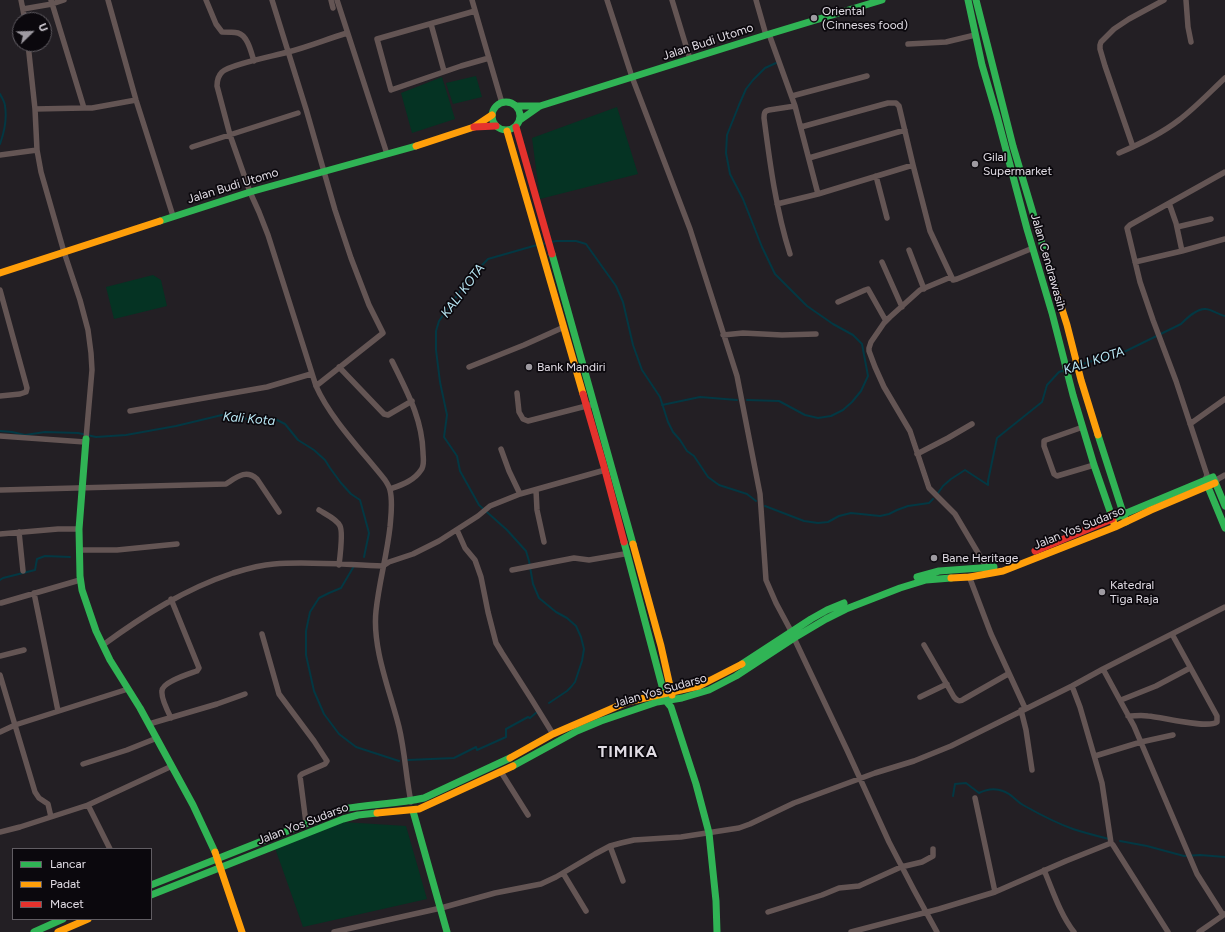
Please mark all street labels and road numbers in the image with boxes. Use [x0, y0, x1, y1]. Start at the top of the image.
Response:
street label: Jalan Budi Utomo [661, 21, 755, 63]
street label: Jalan Budi Utomo [186, 165, 280, 207]
street label: Jalan Cendrawasih [1027, 212, 1069, 312]
street label: Jalan Yos Sudarso [1032, 503, 1126, 553]
street label: Jalan Yos Sudarso [612, 671, 708, 711]
street label: Jalan Yos Sudarso [255, 800, 351, 848]

